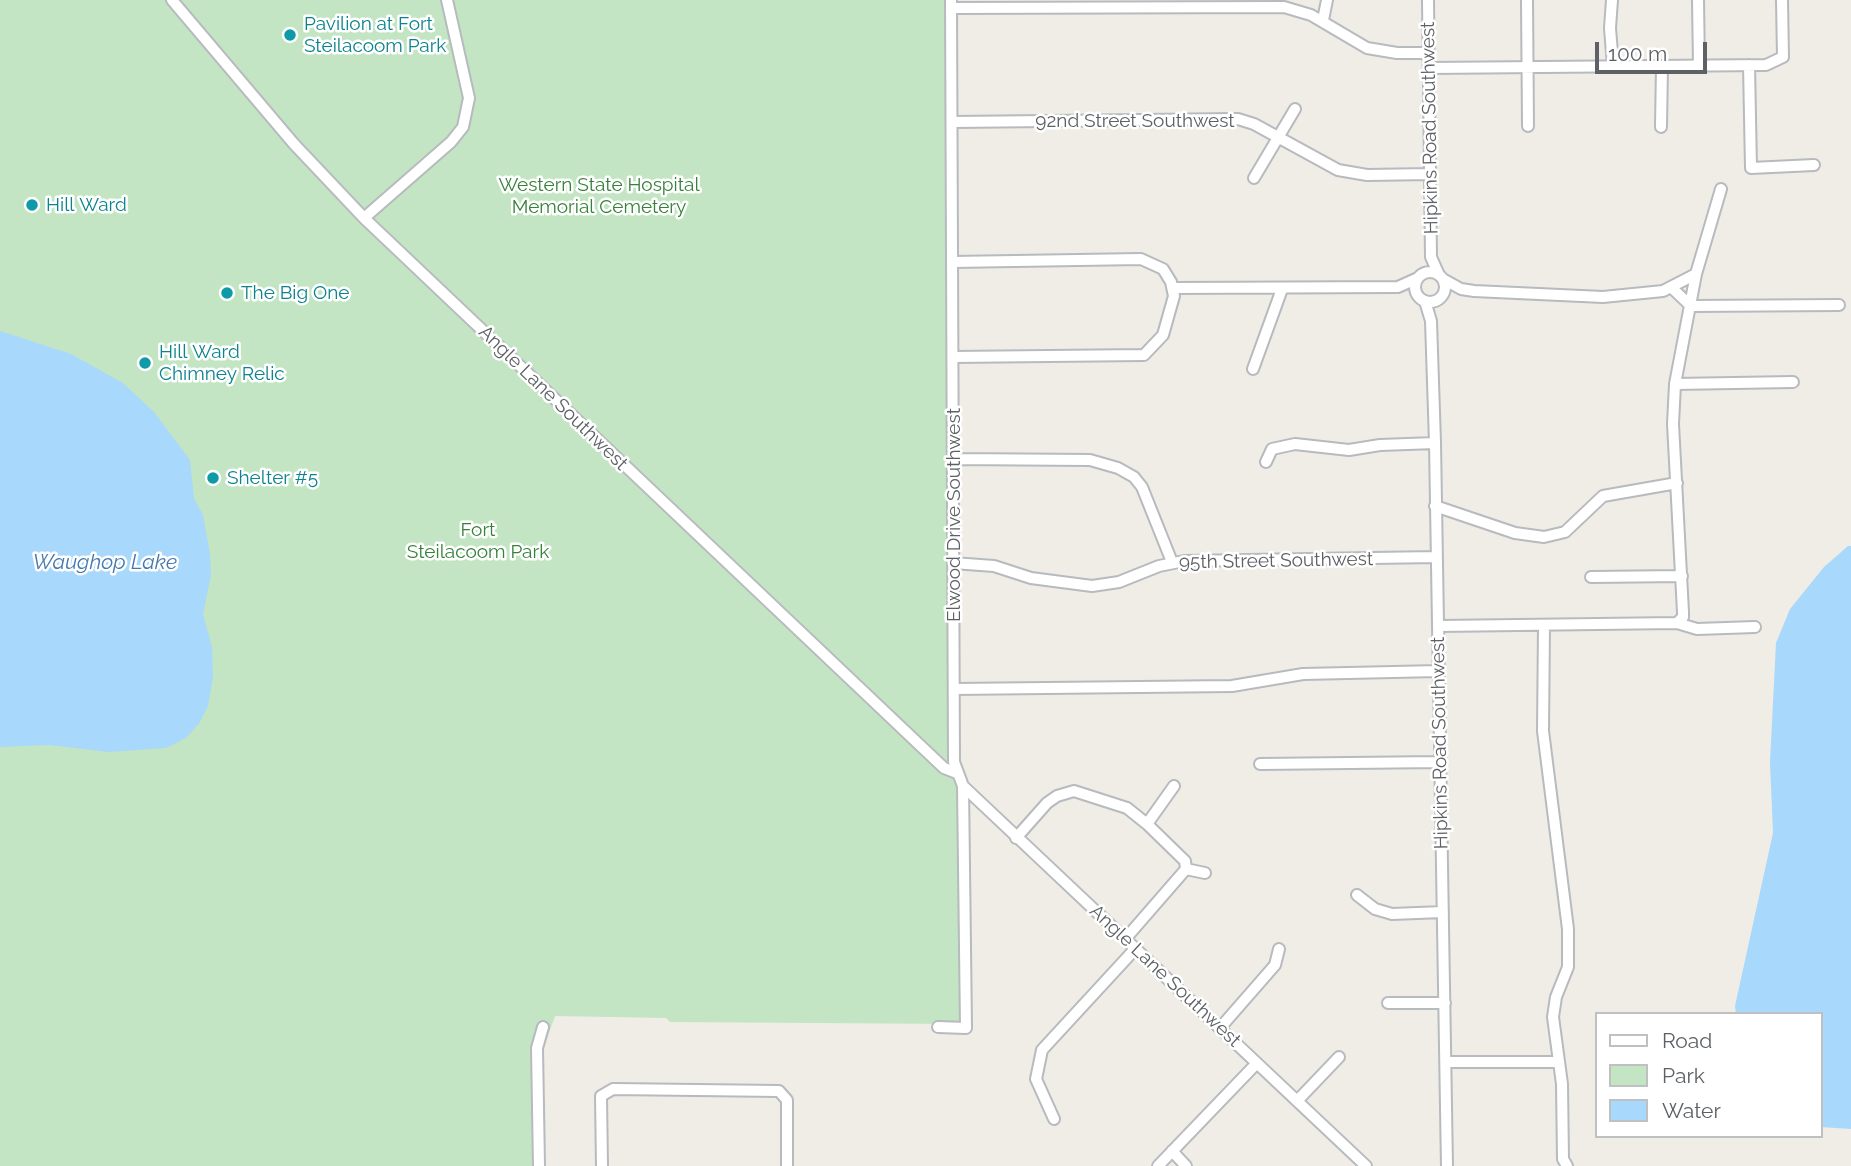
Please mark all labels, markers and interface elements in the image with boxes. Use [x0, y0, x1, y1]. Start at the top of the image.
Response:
place label: Pavilion at Fort Steilacoom Park [304, 13, 446, 57]
street label: Hipkins Road Southwest [1417, 21, 1443, 235]
marker: Pavilion at Fort Steilacoom Park [282, 27, 298, 43]
scale bar [1599, 28, 1711, 72]
text: 100 m [1608, 41, 1667, 66]
street label: 92nd Street Southwest [1035, 110, 1235, 132]
park label: Western State Hospital Memorial Cemetery [498, 174, 700, 218]
place label: Hill Ward [46, 194, 127, 216]
marker: Hill Ward [24, 197, 40, 213]
place label: The Big One [241, 282, 349, 304]
marker: The Big One [219, 285, 235, 301]
street label: Angle Lane Southwest [474, 321, 632, 475]
place label: Hill Ward Chimney Relic [159, 341, 285, 385]
marker: Hill Ward Chimney Relic [137, 355, 153, 371]
street label: Elwood Drive Southwest [943, 408, 965, 622]
place label: Shelter #5 [227, 467, 318, 489]
marker: Shelter #5 [205, 470, 221, 486]
park label: Fort Steilacoom Park [407, 519, 549, 563]
street label: 95th Street Southwest [1179, 548, 1373, 574]
water label: Waughop Lake [33, 550, 177, 576]
street label: Hipkins Road Southwest [1427, 636, 1453, 850]
street label: Angle Lane Southwest [1085, 900, 1245, 1052]
legend [1596, 1012, 1823, 1138]
text: Road [1662, 1028, 1712, 1053]
text: Park [1662, 1063, 1705, 1088]
text: Water [1662, 1098, 1721, 1123]

